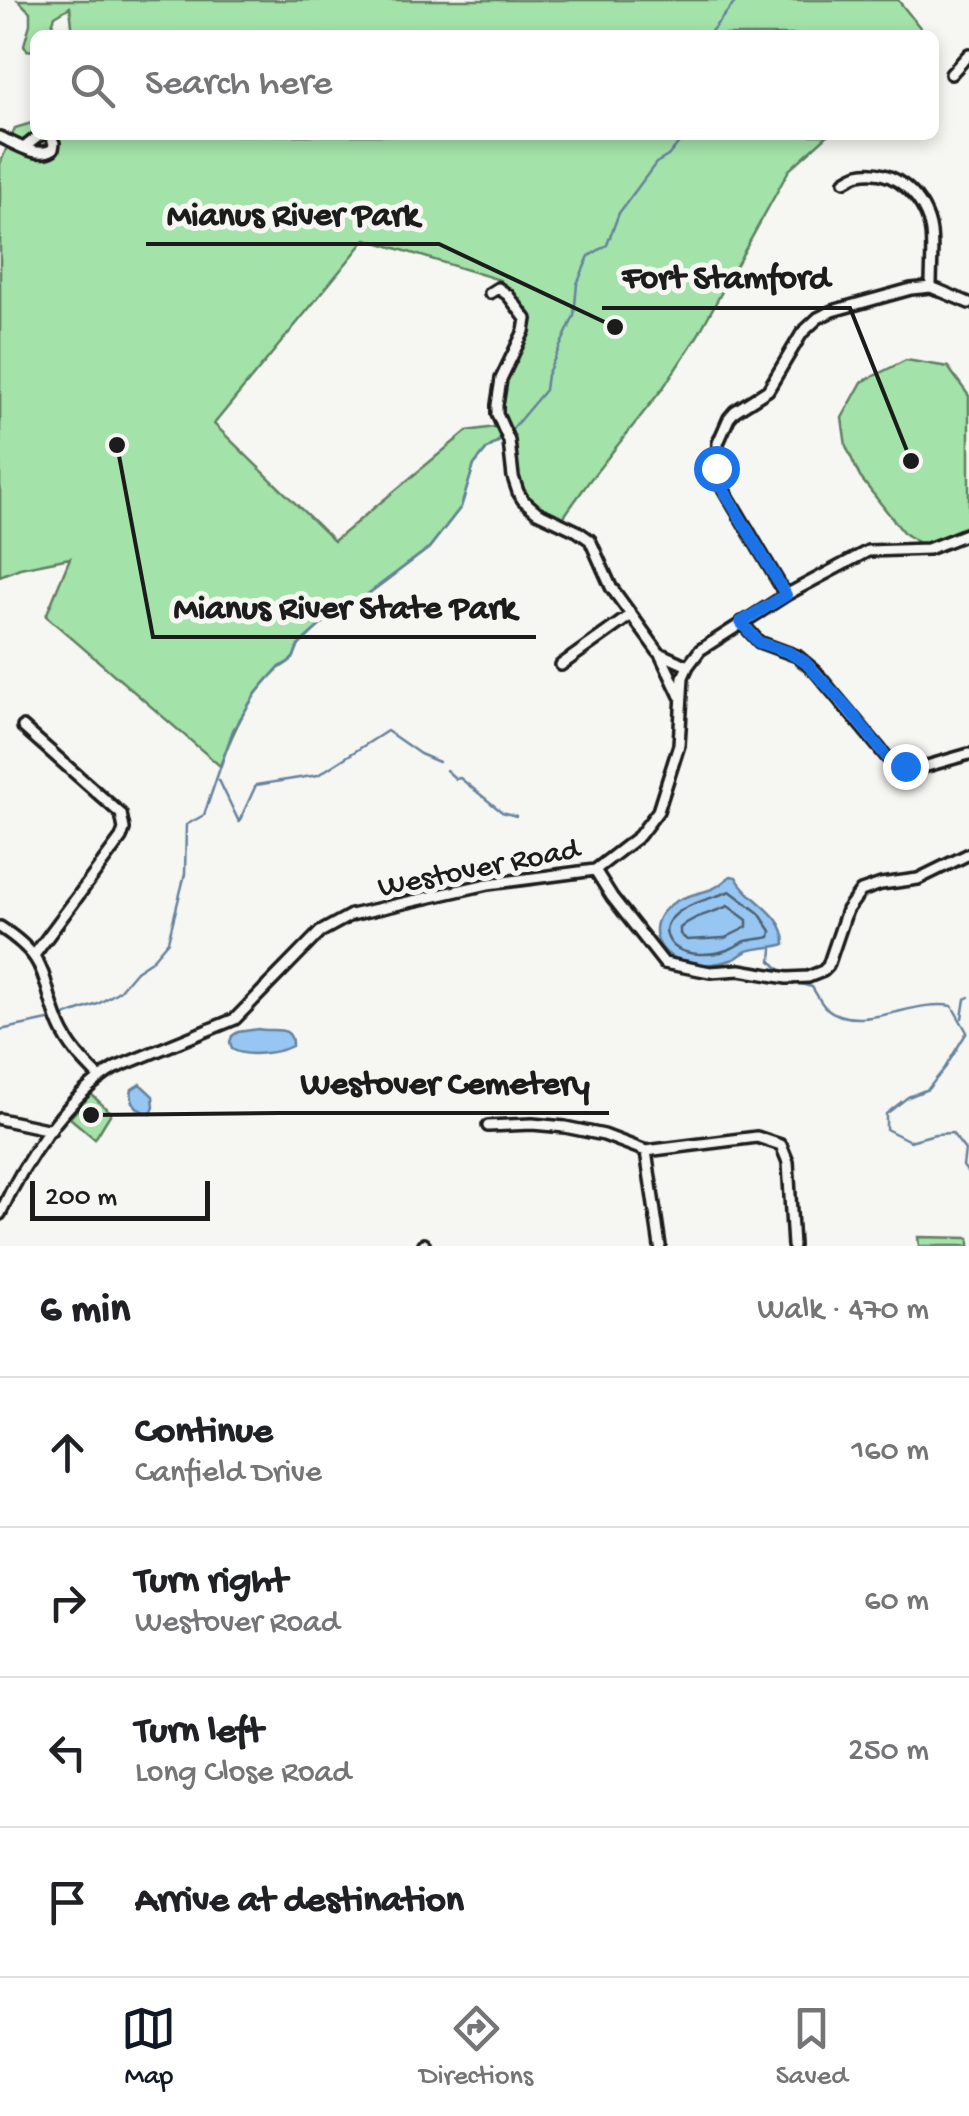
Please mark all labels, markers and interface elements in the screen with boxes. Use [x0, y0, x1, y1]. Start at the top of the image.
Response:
search box [30, 30, 939, 140]
icon: search [65, 58, 120, 113]
text: Search here [145, 63, 332, 107]
callout: Mianus River Park [146, 179, 439, 244]
text: Mianus River Park [167, 197, 423, 238]
callout: Fort Stamford [602, 243, 850, 308]
text: Fort Stamford [621, 260, 833, 301]
route start [694, 446, 740, 492]
callout: Mianus River State Park [153, 572, 536, 637]
text: Mianus River State Park [174, 590, 520, 631]
route end [883, 744, 929, 790]
street label: Westover Road [375, 831, 585, 908]
callout: Westover Cemetery [280, 1048, 609, 1113]
text: Westover Cemetery [300, 1066, 590, 1107]
scale bar [30, 1176, 210, 1220]
text: 200 m [45, 1182, 117, 1215]
text: 6 min [40, 1287, 130, 1336]
text: Walk · 470 m [757, 1292, 929, 1330]
text: Continue [135, 1411, 273, 1455]
icon: ahead [40, 1425, 95, 1480]
text: 160 m [851, 1433, 929, 1471]
text: Canfield Drive [135, 1455, 322, 1493]
text: Turn right [135, 1561, 287, 1605]
icon: right [40, 1575, 95, 1630]
text: 60 m [864, 1583, 929, 1621]
text: Westover Road [135, 1605, 340, 1643]
text: Turn left [135, 1711, 263, 1755]
icon: left [40, 1725, 95, 1780]
text: 250 m [848, 1733, 929, 1771]
text: Long Close Road [135, 1755, 351, 1793]
icon: arrive [40, 1875, 95, 1930]
text: Arrive at destination [135, 1880, 464, 1924]
tab: Map [121, 2001, 176, 2094]
tab: Directions [419, 2001, 533, 2094]
tab: Saved [776, 2001, 848, 2094]

